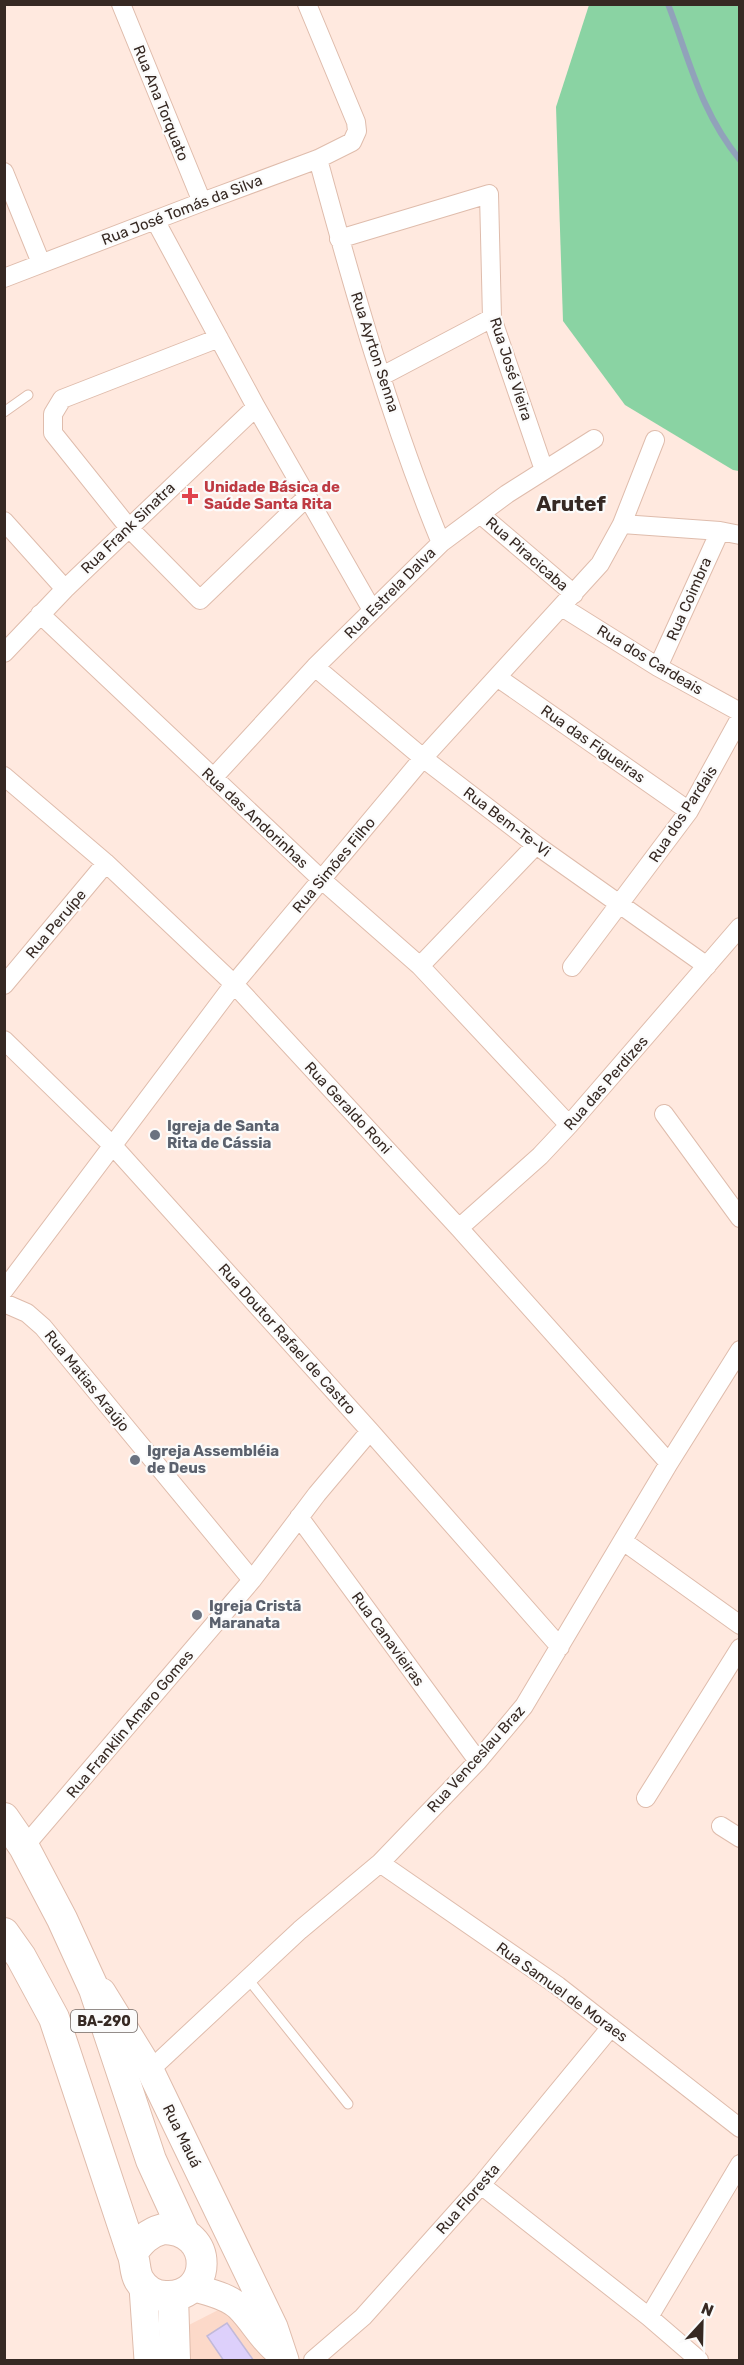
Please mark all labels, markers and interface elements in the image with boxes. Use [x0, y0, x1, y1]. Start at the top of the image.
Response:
street label: Rua Ana Torquato [130, 43, 192, 163]
street label: Rua José Tomás da Silva [99, 171, 265, 249]
street label: Rua Ayrton Senna [347, 290, 403, 414]
street label: Rua José Vieira [486, 315, 536, 423]
place label: Unidade Básica de Saúde Santa Rita [204, 478, 340, 513]
street label: Rua Frank Sinatra [77, 479, 179, 577]
marker: Unidade Básica de Saúde Santa Rita [181, 487, 199, 505]
district label: Arutef [536, 491, 606, 516]
street label: Rua Piracicaba [482, 513, 572, 595]
street label: Rua Estrela Dalva [341, 544, 439, 642]
street label: Rua Coimbra [663, 555, 715, 643]
street label: Rua dos Cardeais [594, 621, 707, 699]
street label: Rua das Figueiras [537, 701, 649, 787]
street label: Rua dos Pardais [645, 762, 721, 866]
street label: Rua das Andorinhas [198, 764, 312, 872]
street label: Rua Bem-Te-Vi [460, 783, 554, 861]
street label: Rua Simões Filho [289, 814, 379, 916]
street label: Rua Peruípe [22, 886, 90, 962]
street label: Rua das Perdizes [560, 1032, 652, 1134]
street label: Rua Geraldo Roni [301, 1058, 395, 1158]
place label: Igreja de Santa Rita de Cássia [167, 1117, 280, 1152]
marker: Igreja de Santa Rita de Cássia [148, 1128, 162, 1142]
street label: Rua Doutor Rafael de Castro [214, 1260, 360, 1418]
street label: Rua Matias Araújo [41, 1327, 133, 1435]
place label: Igreja Assembléia de Deus [147, 1442, 279, 1477]
marker: Igreja Assembléia de Deus [128, 1453, 142, 1467]
street label: Rua Canavieiras [348, 1588, 428, 1690]
place label: Igreja Cristã Maranata [209, 1597, 302, 1632]
marker: Igreja Cristã Maranata [190, 1608, 204, 1622]
street label: Rua Franklin Amaro Gomes [63, 1646, 197, 1802]
street label: Rua Venceslau Braz [423, 1702, 529, 1816]
street label: Rua Samuel de Moraes [493, 1938, 631, 2046]
road number: BA-290 [71, 2010, 137, 2032]
street label: Rua Mauá [159, 2101, 205, 2171]
street label: Rua Floresta [432, 2160, 504, 2238]
north arrow [672, 2293, 732, 2353]
text: N [699, 2299, 716, 2321]

